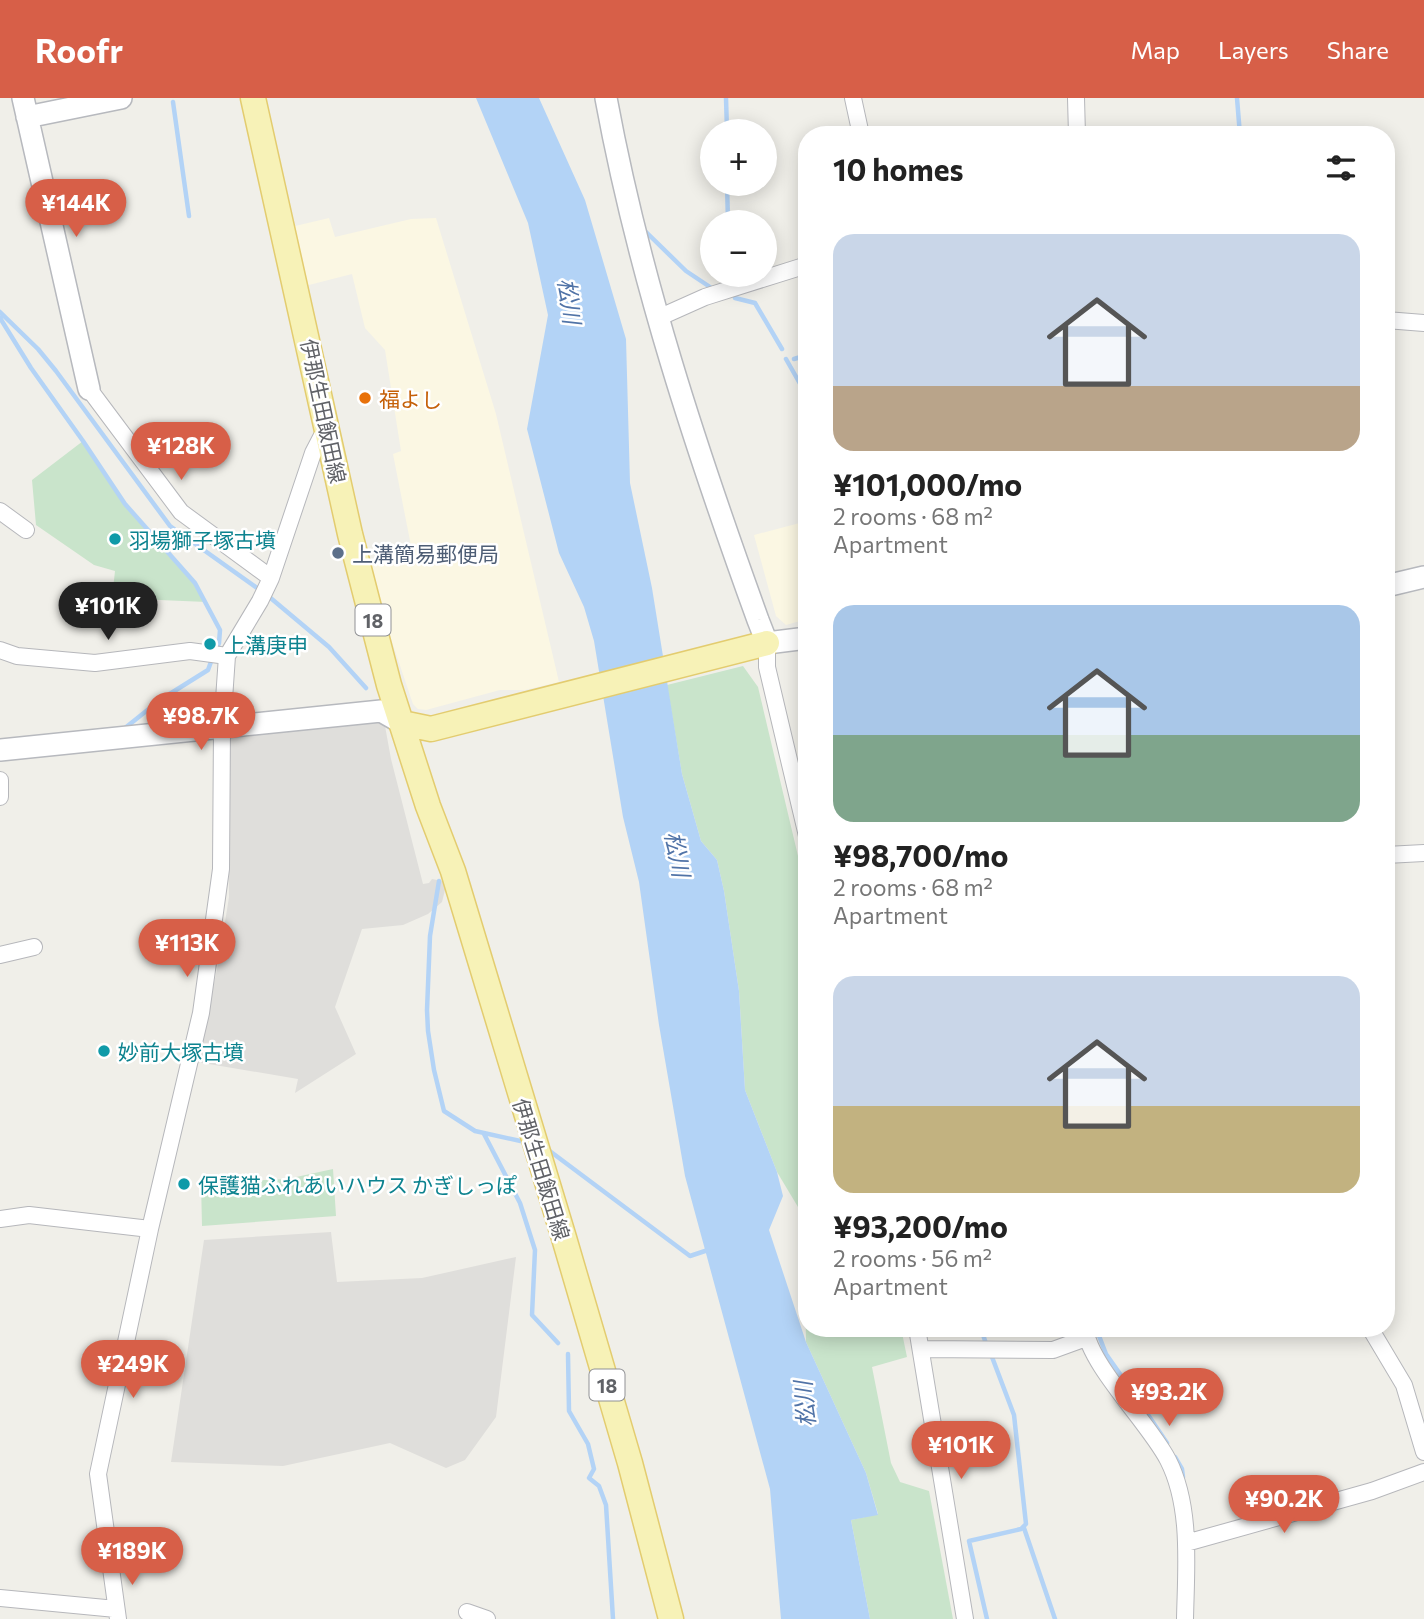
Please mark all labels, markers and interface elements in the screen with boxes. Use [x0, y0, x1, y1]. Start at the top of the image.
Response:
text: Roofr [35, 29, 123, 70]
text: Map [1131, 35, 1180, 64]
text: Layers [1218, 35, 1289, 64]
text: Share [1327, 35, 1389, 64]
map controls [700, 119, 777, 287]
button: + [700, 119, 777, 196]
icon: filters [1322, 149, 1360, 187]
text: 10 homes [833, 150, 963, 187]
pin: ¥144K [27, 180, 125, 239]
text: ¥144K [41, 188, 111, 216]
button: − [700, 210, 777, 287]
water label: 松川 [553, 276, 587, 329]
icon: home [1034, 279, 1160, 405]
street label: 伊那生田飯田線 [296, 337, 352, 485]
place label: 福よし [379, 386, 442, 411]
marker: 福よし [357, 390, 373, 406]
pin: ¥128K [132, 422, 230, 482]
text: ¥128K [147, 431, 215, 459]
text: ¥101,000/mo [833, 465, 1022, 502]
text: 2 rooms · 68 m² [833, 502, 993, 530]
place label: 羽場獅子塚古墳 [129, 527, 276, 552]
text: Apartment [833, 530, 948, 558]
marker: 羽場獅子塚古墳 [107, 531, 123, 547]
place label: 上溝簡易郵便局 [352, 541, 499, 566]
marker: 上溝簡易郵便局 [330, 545, 346, 561]
pin: ¥101K [59, 582, 157, 642]
text: ¥101K [75, 591, 141, 619]
road number: 18 [356, 604, 390, 636]
place label: 上溝庚申 [224, 632, 308, 657]
marker: 上溝庚申 [202, 636, 218, 652]
icon: home [1034, 650, 1160, 776]
pin: ¥98.7K [144, 692, 258, 752]
text: ¥98.7K [162, 701, 240, 729]
water label: 松川 [660, 829, 697, 882]
text: ¥98,700/mo [833, 836, 1008, 873]
text: 2 rooms · 68 m² [833, 873, 993, 901]
text: Apartment [833, 901, 948, 929]
pin: ¥113K [138, 920, 236, 979]
text: ¥113K [155, 928, 220, 956]
icon: home [1034, 1021, 1160, 1147]
place label: 妙前大塚古墳 [118, 1039, 244, 1064]
marker: 妙前大塚古墳 [96, 1043, 112, 1059]
street label: 伊那生田飯田線 [509, 1095, 575, 1243]
place label: 保護猫ふれあいハウス かぎしっぽ [198, 1172, 517, 1197]
marker: 保護猫ふれあいハウス かぎしっぽ [176, 1176, 192, 1192]
text: ¥93,200/mo [833, 1207, 1008, 1244]
text: 2 rooms · 56 m² [833, 1244, 992, 1272]
text: Apartment [833, 1272, 948, 1300]
pin: ¥249K [84, 1340, 182, 1400]
text: ¥249K [97, 1349, 169, 1377]
pin: ¥93.2K [1112, 1368, 1226, 1428]
road number: 18 [590, 1370, 624, 1400]
water label: 松川 [788, 1377, 820, 1428]
text: ¥93.2K [1130, 1377, 1208, 1405]
pin: ¥101K [912, 1422, 1010, 1481]
text: ¥101K [928, 1430, 994, 1458]
pin: ¥90.2K [1227, 1476, 1341, 1535]
text: ¥90.2K [1244, 1484, 1324, 1512]
pin: ¥189K [83, 1528, 181, 1587]
text: ¥189K [97, 1536, 167, 1564]

